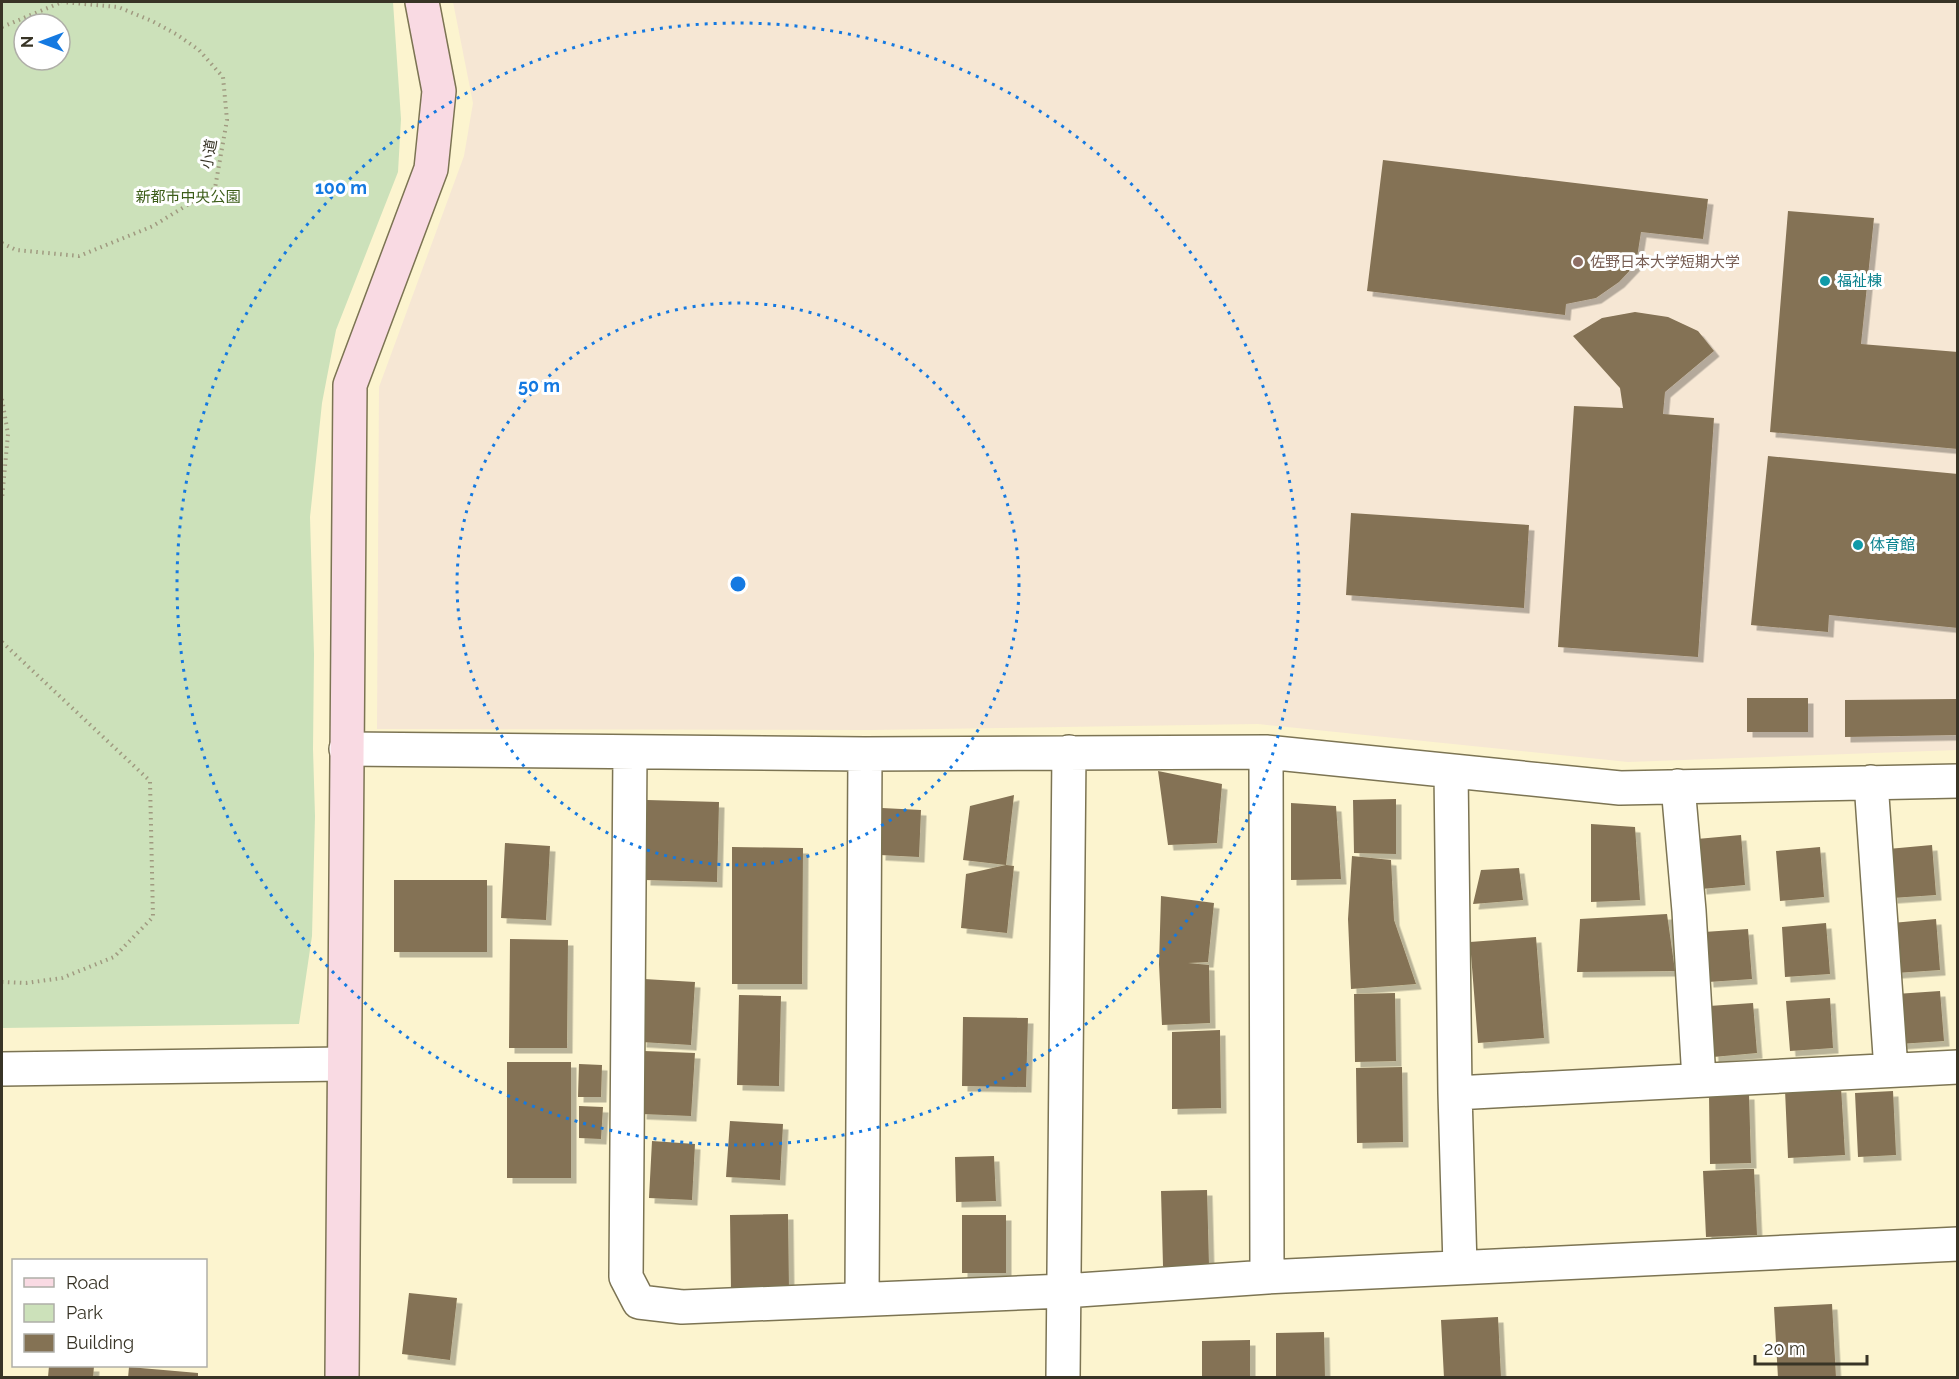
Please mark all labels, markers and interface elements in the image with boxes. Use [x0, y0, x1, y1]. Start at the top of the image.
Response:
north arrow [12, 12, 72, 72]
text: N [18, 36, 37, 48]
street label: 小道 [198, 138, 220, 170]
text: 100 m [315, 177, 367, 198]
park label: 新都市中央公園 [135, 188, 241, 206]
place label: 佐野日本大学短期大学 [1590, 253, 1740, 271]
marker: 佐野日本大学短期大学 [1571, 255, 1585, 269]
place label: 福祉棟 [1837, 272, 1882, 290]
marker: 福祉棟 [1818, 274, 1832, 288]
text: 50 m [518, 375, 560, 396]
place label: 体育館 [1870, 536, 1915, 554]
marker: 体育館 [1851, 538, 1865, 552]
centre of rings [728, 574, 748, 594]
legend [12, 1259, 207, 1367]
text: Road [66, 1272, 109, 1293]
text: Park [66, 1302, 103, 1323]
scale bar [1755, 1328, 1868, 1366]
text: Building [66, 1332, 134, 1353]
text: 20 m [1764, 1338, 1806, 1359]

